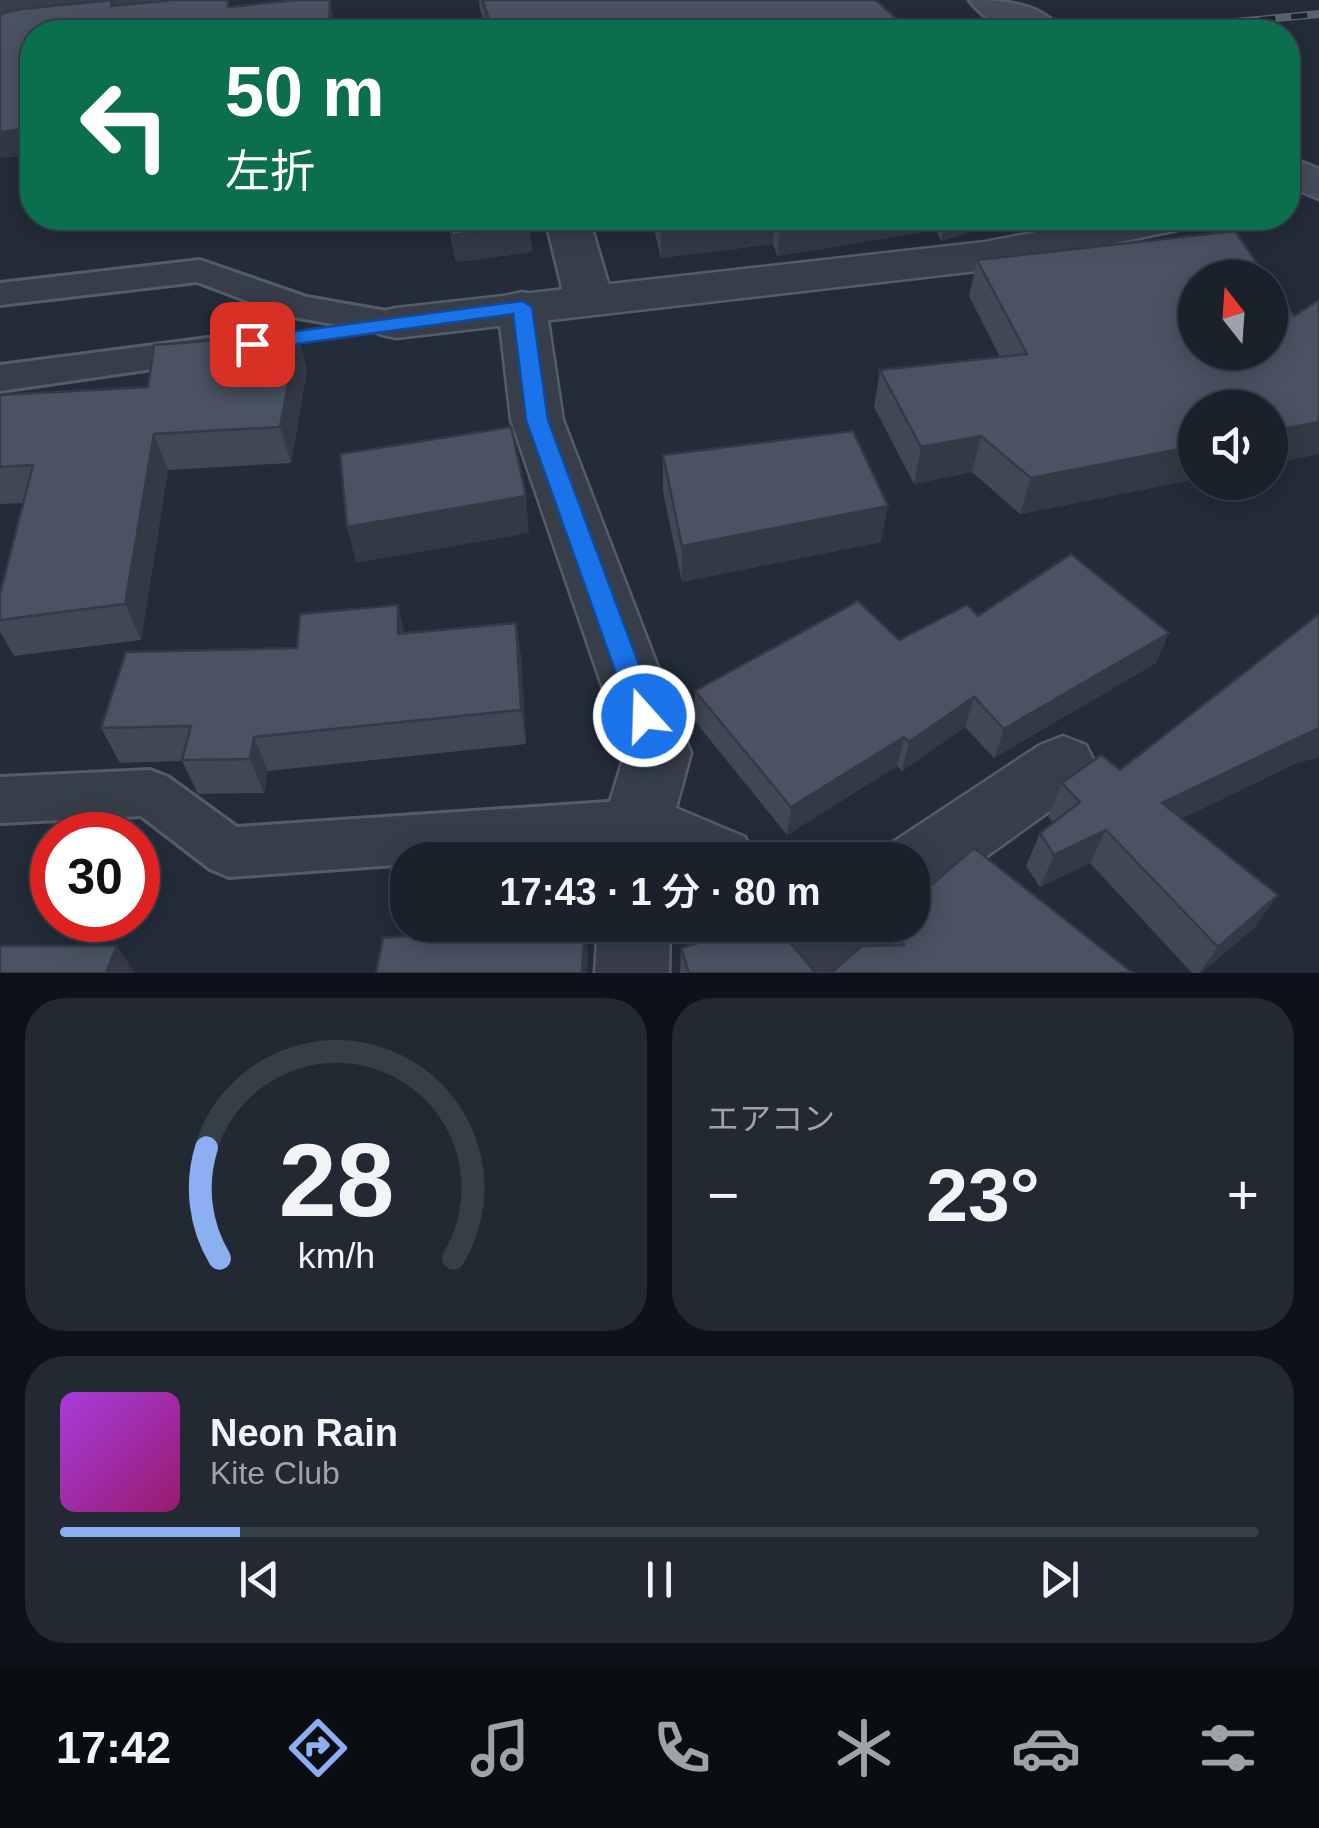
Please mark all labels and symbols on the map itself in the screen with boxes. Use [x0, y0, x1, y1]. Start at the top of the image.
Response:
north arrow [1178, 260, 1288, 370]
pin [210, 302, 295, 387]
position arrow [592, 664, 696, 768]
speed limit sign: 30 [30, 812, 160, 942]

